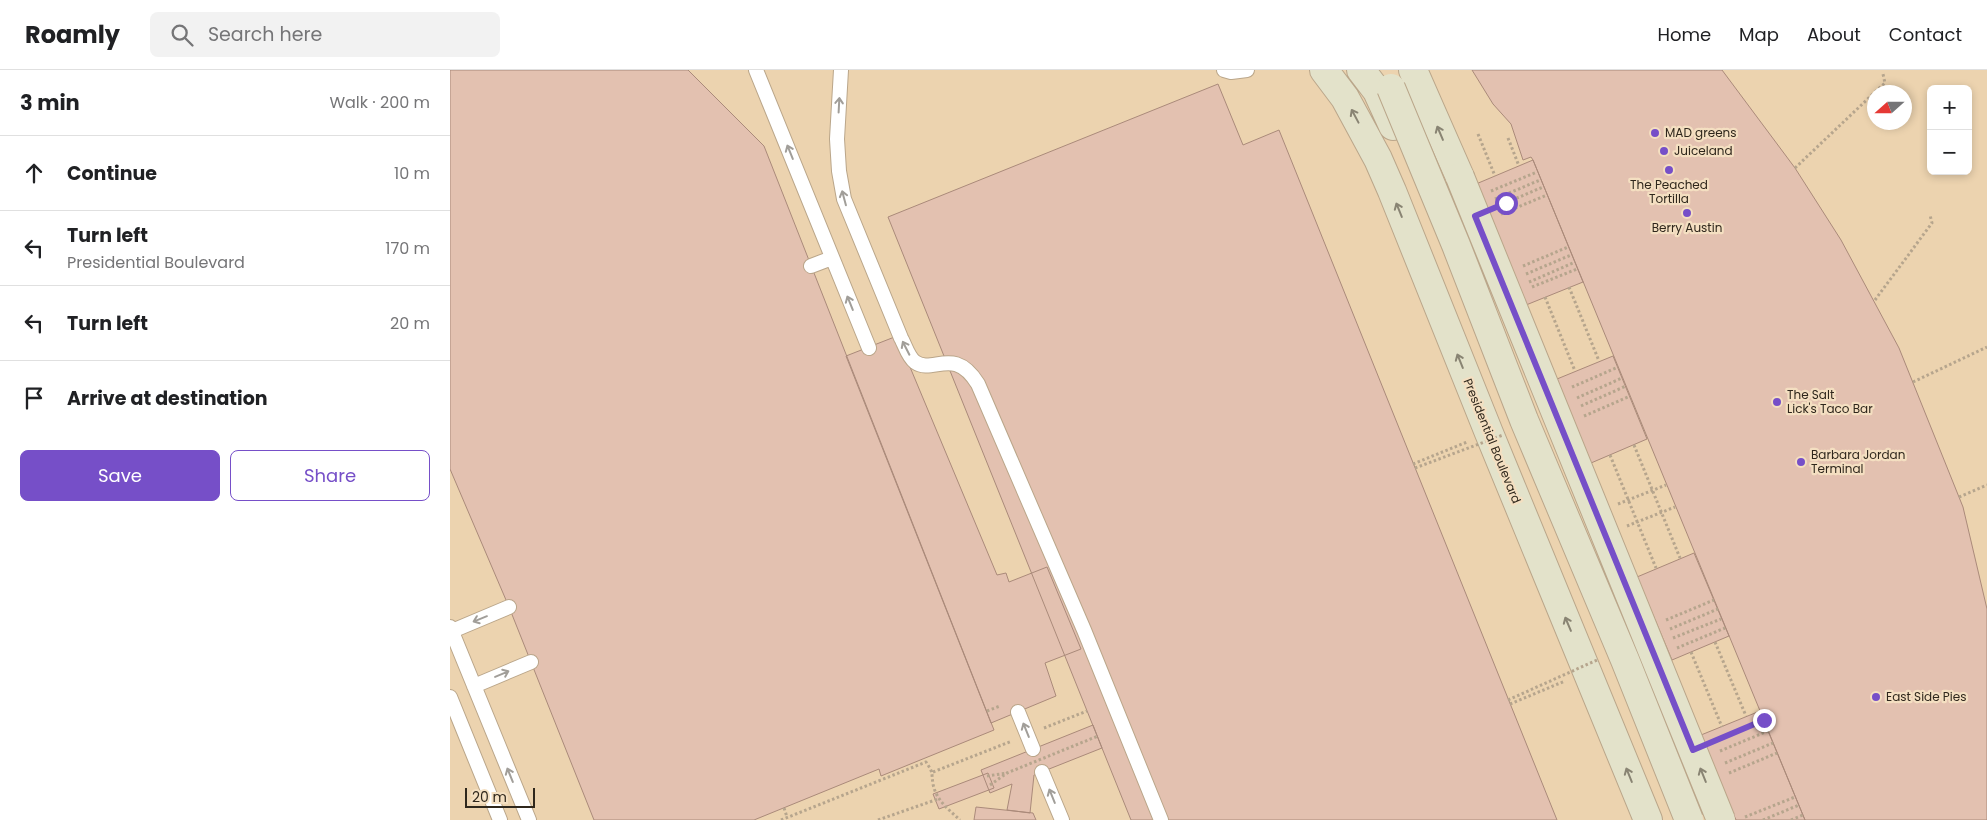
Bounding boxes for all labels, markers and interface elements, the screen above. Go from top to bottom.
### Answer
search box [150,12,500,57]
text: Roamly [25,18,120,51]
icon: search [168,21,196,49]
text: Search here [208,21,322,48]
text: Home [1657,22,1711,47]
text: Map [1739,22,1779,47]
text: About [1807,22,1861,47]
text: Contact [1889,22,1962,47]
north arrow [1867,85,1912,130]
map controls [1927,85,1972,175]
button: + [1927,85,1972,130]
text: 3 min [20,88,80,117]
text: Walk · 200 m [329,91,430,114]
one-way arrow [834,97,843,113]
one-way arrow [1350,109,1360,124]
place label: MAD greens [1665,124,1737,141]
one-way arrow [1435,126,1445,141]
marker: MAD greens [1649,127,1661,139]
button: − [1927,130,1972,175]
place label: Juiceland [1674,142,1733,159]
one-way arrow [784,145,794,160]
marker: Juiceland [1658,145,1670,157]
icon: ahead [20,159,48,187]
text: Continue [67,160,157,187]
text: 10 m [394,162,430,185]
marker: The Peached Tortilla [1663,164,1675,176]
place label: The Peached Tortilla [1630,176,1708,207]
one-way arrow [839,190,848,206]
route start [1495,192,1518,215]
one-way arrow [1394,203,1404,218]
marker: Berry Austin [1681,207,1693,219]
place label: Berry Austin [1652,219,1722,236]
text: Turn left [67,222,148,249]
icon: left [20,234,48,262]
text: 170 m [385,237,430,260]
text: Presidential Boulevard [67,251,245,274]
one-way arrow [845,295,854,310]
icon: left [20,309,48,337]
text: Turn left [67,310,148,337]
text: 20 m [390,312,430,335]
one-way arrow [901,340,911,355]
one-way arrow [1454,354,1464,369]
street label: Presidential Boulevard [1460,376,1525,506]
icon: arrive [20,384,48,412]
text: Arrive at destination [67,385,268,412]
place label: The Salt Lick's Taco Bar [1787,386,1873,417]
marker: The Salt Lick's Taco Bar [1771,396,1783,408]
place label: Barbara Jordan Terminal [1811,446,1905,477]
button: Save [20,450,220,501]
button: Share [230,450,430,501]
marker: Barbara Jordan Terminal [1795,456,1807,468]
one-way arrow [473,615,488,624]
one-way arrow [1563,617,1573,632]
one-way arrow [494,669,509,678]
place label: East Side Pies [1886,688,1966,705]
marker: East Side Pies [1870,691,1882,703]
route end [1753,709,1776,732]
one-way arrow [1020,723,1029,738]
one-way arrow [505,768,515,783]
one-way arrow [1624,768,1634,783]
one-way arrow [1698,768,1707,783]
scale bar [465,785,535,808]
text: 20 m [472,787,507,807]
one-way arrow [1046,789,1056,804]

